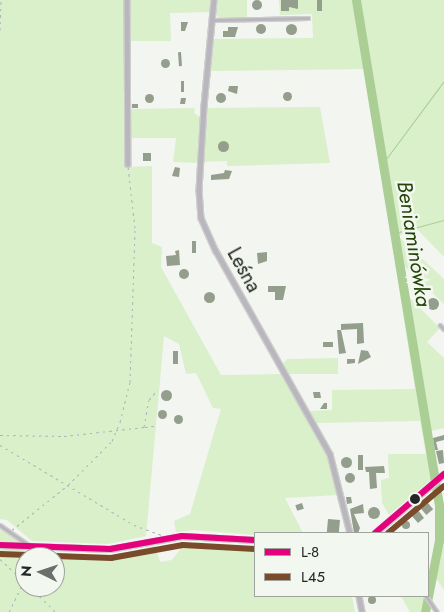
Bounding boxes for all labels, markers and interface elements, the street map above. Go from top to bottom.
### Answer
water label: Beniaminówka [392,180,436,308]
street label: Leśna [222,243,266,297]
unlabelled marker [410,494,420,504]
legend [254,532,429,597]
text: L-8 [301,541,319,563]
north arrow [15,547,65,597]
text: N [16,565,36,577]
text: L45 [301,566,325,588]

